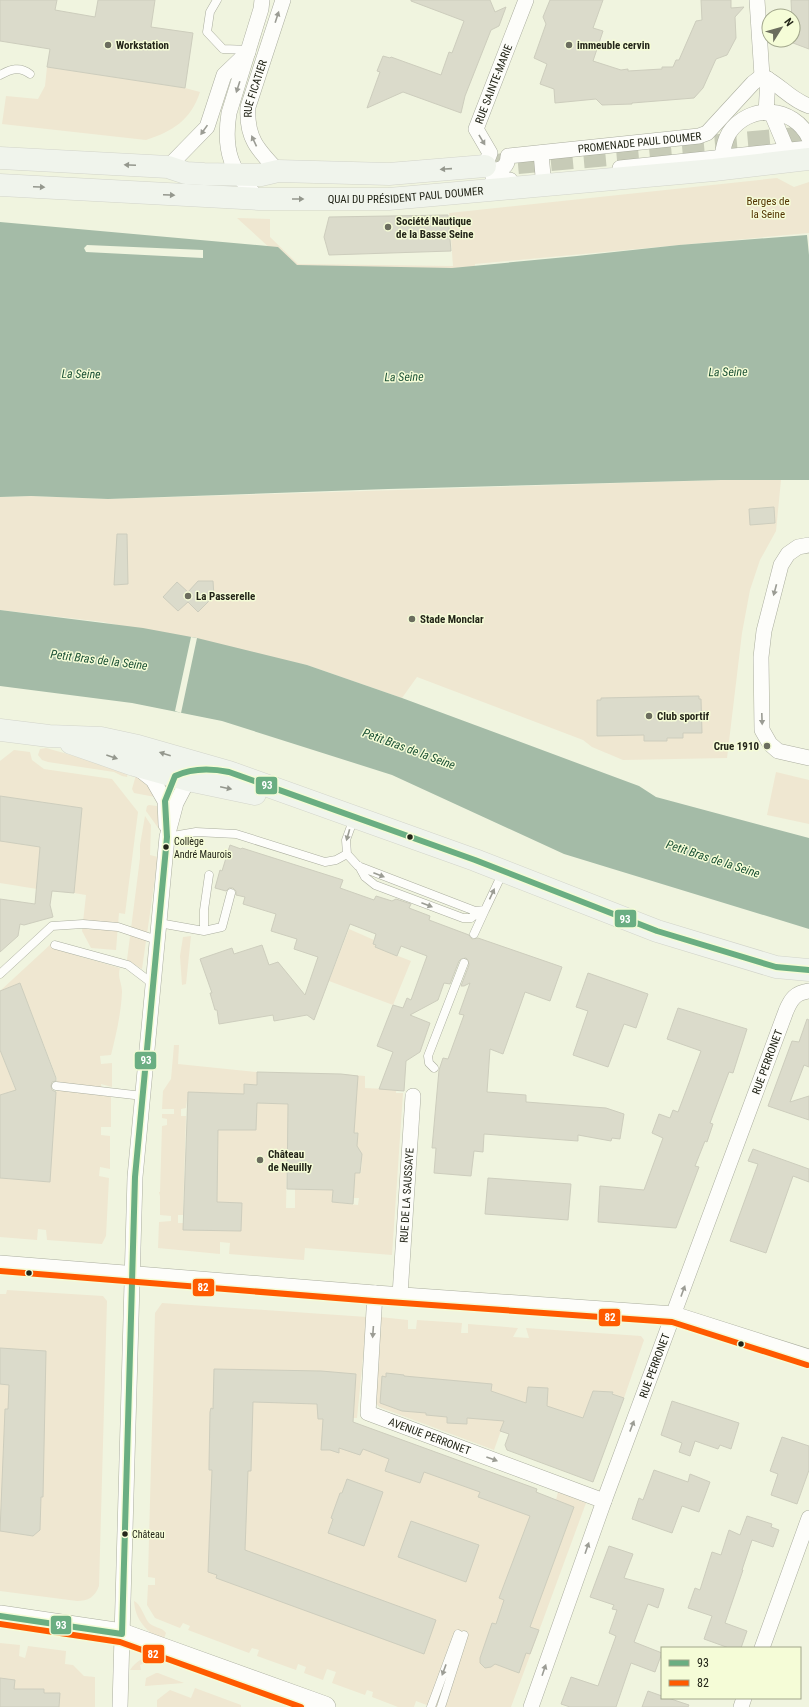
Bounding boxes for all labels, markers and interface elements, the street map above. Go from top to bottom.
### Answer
north arrow [761,8,801,48]
one-way arrow [275,11,281,23]
text: N [781,16,796,29]
place label: Workstation [116,39,169,52]
place label: immeuble cervin [577,39,650,52]
marker: Workstation [103,40,113,50]
marker: immeuble cervin [564,40,574,50]
street label: RUE SAINTE-MARIE [473,42,515,126]
street label: RUE FICATIER [242,58,270,118]
one-way arrow [235,81,241,93]
one-way arrow [200,125,208,136]
street label: PROMENADE PAUL DOUMER [577,130,702,156]
one-way arrow [479,134,486,146]
one-way arrow [251,135,257,147]
one-way arrow [124,161,137,168]
one-way arrow [440,166,452,173]
one-way arrow [33,184,45,191]
street label: QUAI DU PRÉSIDENT PAUL DOUMER [328,185,484,206]
one-way arrow [163,191,175,198]
park label: Berges de la Seine [746,195,790,221]
one-way arrow [292,196,305,202]
place label: Société Nautique de la Basse Seine [396,215,474,241]
marker: Société Nautique de la Basse Seine [383,222,393,232]
water label: La Seine [708,365,748,379]
water label: La Seine [61,367,101,381]
water label: La Seine [384,370,424,384]
one-way arrow [771,584,777,597]
place label: La Passerelle [196,590,255,603]
marker: La Passerelle [183,591,193,601]
place label: Stade Monclar [420,613,484,626]
marker: Stade Monclar [407,614,417,624]
water label: Petit Bras de la Seine [50,647,149,673]
place label: Club sportif [657,710,709,723]
marker: Club sportif [644,711,654,721]
one-way arrow [759,713,765,726]
water label: Petit Bras de la Seine [361,726,458,772]
place label: Crue 1910 [714,740,759,753]
marker: Crue 1910 [762,741,772,751]
one-way arrow [159,751,171,757]
one-way arrow [107,755,119,761]
line badge: 93 [255,776,278,795]
text: 93 [261,779,273,792]
one-way arrow [220,785,233,791]
one-way arrow [345,830,351,842]
unlabelled marker [405,832,415,842]
place label: Collège André Maurois [174,836,232,860]
water label: Petit Bras de la Seine [664,837,762,881]
marker: Collège André Maurois [161,842,171,852]
one-way arrow [373,872,385,878]
one-way arrow [489,888,495,900]
one-way arrow [421,902,433,908]
line badge: 93 [614,909,637,928]
text: 93 [619,913,631,926]
street label: RUE PERRONET [750,1028,786,1096]
line badge: 93 [134,1051,157,1070]
text: 93 [140,1054,152,1067]
street label: RUE DE LA SAUSSAYE [397,1147,417,1243]
place label: Château de Neuilly [268,1148,312,1174]
marker: Château de Neuilly [255,1155,265,1165]
unlabelled marker [24,1268,34,1278]
line badge: 82 [192,1278,215,1297]
text: 82 [197,1281,209,1294]
one-way arrow [680,1284,686,1296]
line badge: 82 [598,1308,621,1327]
text: 82 [604,1311,616,1324]
one-way arrow [369,1326,376,1338]
street label: RUE PERRONET [637,1331,673,1400]
unlabelled marker [736,1339,746,1349]
street label: AVENUE PERRONET [387,1415,473,1458]
one-way arrow [630,1419,636,1431]
one-way arrow [487,1457,499,1463]
marker: Château [120,1529,130,1539]
place label: Château [132,1529,165,1540]
one-way arrow [585,1541,591,1553]
line badge: 93 [50,1615,72,1635]
text: 93 [55,1619,67,1632]
line badge: 82 [142,1644,165,1664]
legend [661,1647,801,1699]
text: 82 [147,1648,159,1661]
text: 93 [697,1656,709,1670]
one-way arrow [541,1664,547,1676]
one-way arrow [441,1665,447,1677]
text: 82 [697,1676,709,1690]

